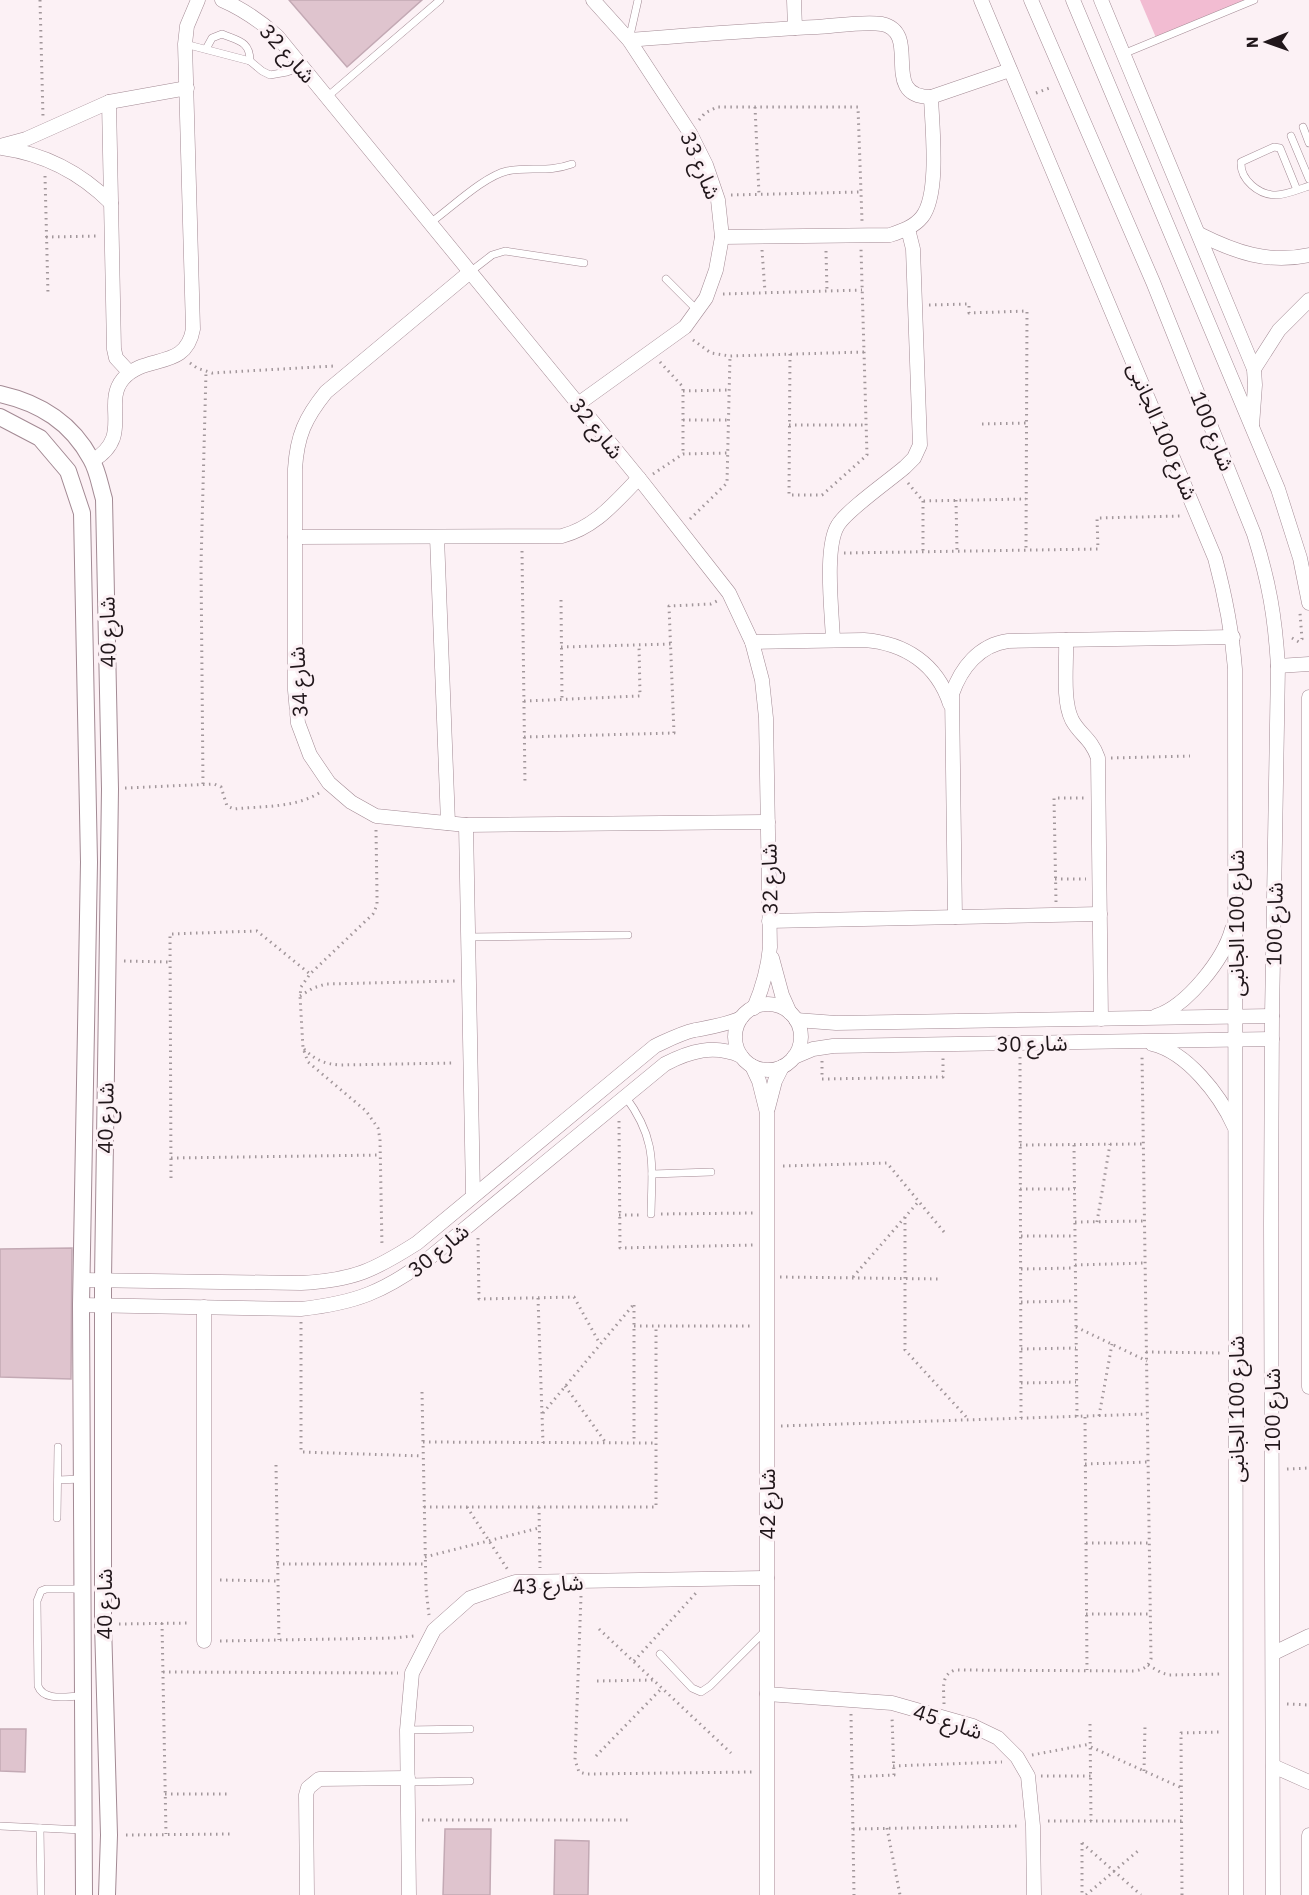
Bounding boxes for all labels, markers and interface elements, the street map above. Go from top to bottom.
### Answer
north arrow [1237,12,1297,72]
street label: شارع 32 [252,17,322,90]
text: N [1242,36,1262,48]
street label: شارع 33 [672,127,728,204]
street label: شارع 100 الجانبى [1120,358,1205,505]
street label: شارع 100 [1182,387,1242,476]
street label: شارع 32 [562,392,630,466]
street label: شارع 40 [92,596,124,668]
street label: شارع 34 [282,646,316,718]
street label: شارع 32 [754,843,786,915]
street label: شارع 100 الجانبى [1222,850,1252,996]
street label: شارع 100 [1259,882,1291,966]
street label: شارع 30 [996,1028,1068,1060]
street label: شارع 40 [90,1082,122,1154]
street label: شارع 30 [402,1217,476,1285]
street label: شارع 100 الجانبى [1222,1336,1252,1482]
street label: شارع 100 [1258,1368,1288,1452]
street label: شارع 42 [753,1468,783,1540]
street label: شارع 40 [90,1568,120,1640]
street label: شارع 43 [512,1568,585,1602]
street label: شارع 45 [909,1697,986,1747]

